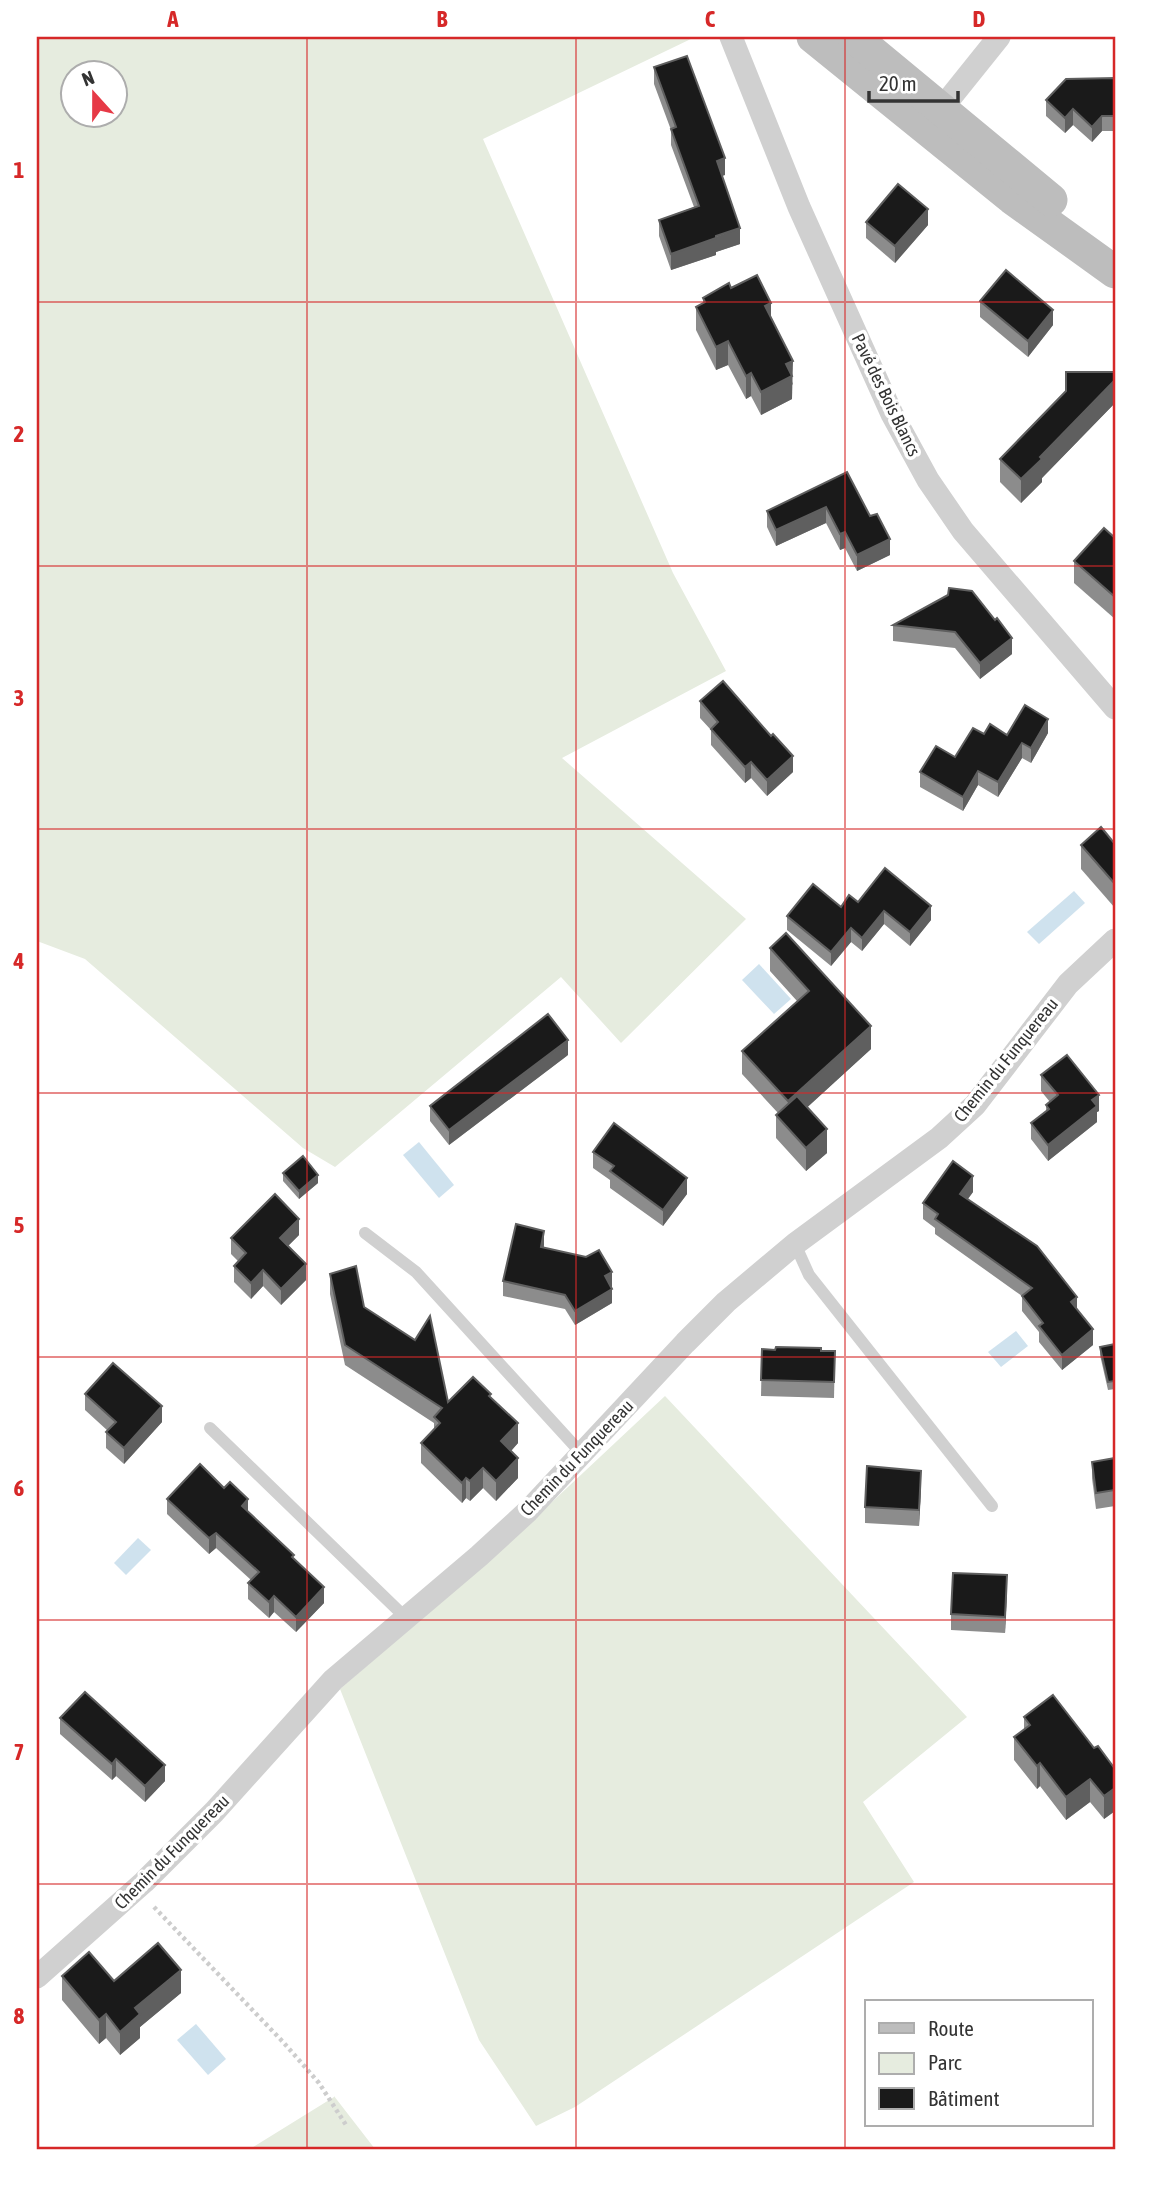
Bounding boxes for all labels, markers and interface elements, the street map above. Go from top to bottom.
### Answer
text: A [166,6,179,32]
text: B [437,6,448,32]
text: C [705,6,716,32]
text: D [973,6,986,32]
north arrow [60,60,130,130]
scale bar [869,60,958,104]
text: N [79,66,97,90]
text: 20 m [879,71,917,95]
text: 1 [14,157,25,183]
street label: Pavé des Bois Blancs [848,330,925,459]
text: 2 [14,421,24,447]
text: 3 [14,685,24,711]
text: 4 [13,948,25,974]
street label: Chemin du Funquereau [949,993,1062,1126]
text: 5 [14,1212,25,1238]
street label: Chemin du Funquereau [516,1395,637,1520]
text: 6 [14,1475,25,1501]
text: 7 [14,1739,24,1765]
street label: Chemin du Funquereau [110,1790,233,1913]
legend [865,2000,1092,2126]
text: 8 [14,2003,25,2029]
text: Route [928,2016,974,2040]
text: Parc [928,2050,962,2074]
text: Bâtiment [928,2086,999,2110]

